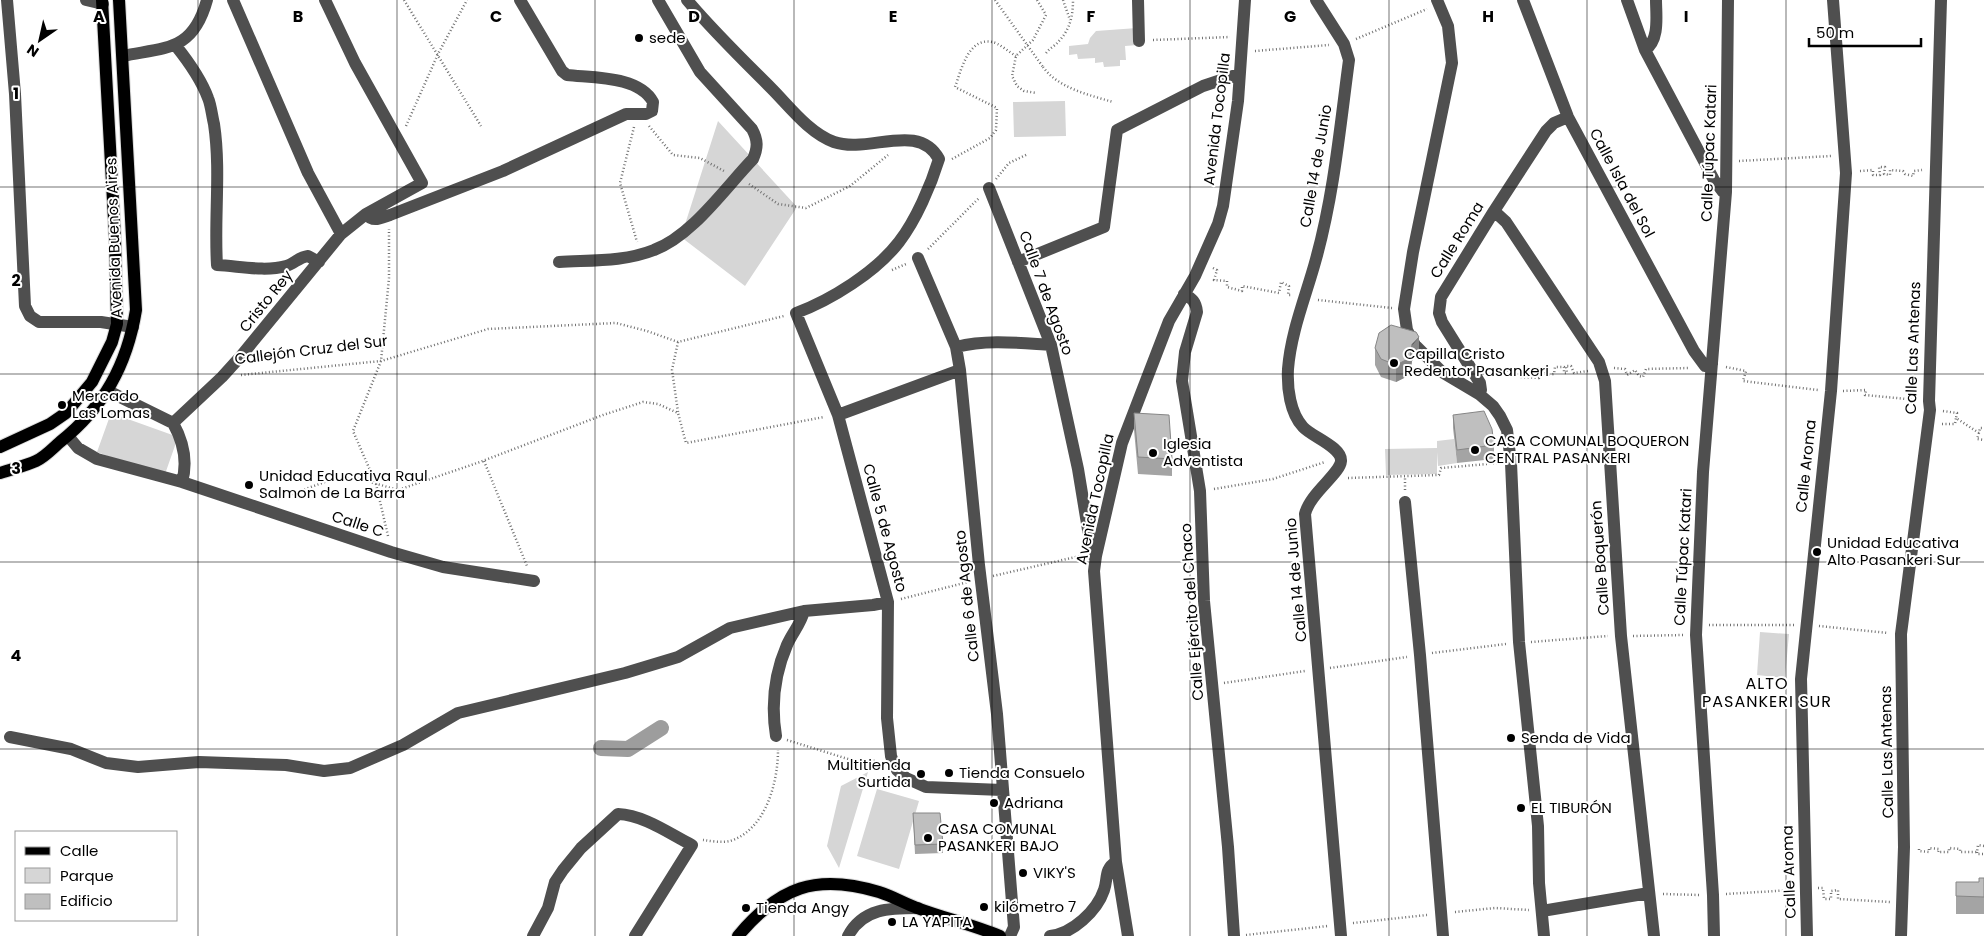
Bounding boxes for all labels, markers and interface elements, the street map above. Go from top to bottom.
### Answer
text: A [93,5,105,28]
text: B [293,5,303,28]
text: C [490,5,502,28]
text: D [688,5,700,28]
text: E [889,5,897,28]
text: F [1087,5,1096,28]
text: G [1284,5,1296,28]
text: H [1482,5,1494,28]
text: I [1684,5,1688,28]
north arrow [15,15,65,65]
scale bar [1809,15,1922,47]
text: 50 m [1816,22,1854,43]
place label: sede [649,27,686,48]
marker: sede [633,32,645,44]
text: N [23,40,43,62]
street label: Avenida Tocopilla [1198,52,1235,186]
text: 1 [13,82,19,105]
street label: Calle Túpac Katari [1696,84,1721,222]
street label: Calle 14 de Junio [1294,103,1337,229]
street label: Calle Isla del Sol [1585,124,1660,241]
street label: Avenida Buenos Aires [100,157,127,319]
street label: Calle Roma [1425,197,1488,282]
street label: Calle 7 de Agosto [1014,228,1079,358]
street label: Cristo Rey [234,265,298,336]
text: 2 [11,269,21,292]
street label: Calle Las Antenas [1900,281,1925,415]
street label: Callejón Cruz del Sur [233,330,389,369]
place label: Capilla Cristo Redentor Pasankeri [1404,343,1549,381]
marker: Capilla Cristo Redentor Pasankeri [1388,357,1400,369]
place label: Mercado Las Lomas [72,385,150,423]
marker: Mercado Las Lomas [56,399,68,411]
street label: Calle Aroma [1790,418,1821,513]
place label: CASA COMUNAL BOQUERON CENTRAL PASANKERI [1485,430,1689,468]
street label: Avenida Tocopilla [1070,432,1119,566]
place label: Iglesia Adventista [1163,433,1243,471]
marker: CASA COMUNAL BOQUERON CENTRAL PASANKERI [1469,444,1481,456]
marker: Iglesia Adventista [1147,447,1159,459]
text: 3 [11,457,21,480]
street label: Calle 5 de Agosto [858,461,913,594]
place label: Unidad Educativa Raul Salmon de La Barra [259,465,428,503]
marker: Unidad Educativa Raul Salmon de La Barra [243,479,255,491]
street label: Calle Túpac Katari [1668,488,1697,626]
street label: Calle Boquerón [1585,500,1614,616]
street label: Calle C [329,505,387,542]
street label: Calle 14 de Junio [1280,517,1311,643]
street label: Calle Ejército del Chaco [1175,523,1208,701]
street label: Calle 6 de Agosto [949,529,984,663]
place label: Unidad Educativa Alto Pasankeri Sur [1827,532,1961,570]
marker: Unidad Educativa Alto Pasankeri Sur [1811,546,1823,558]
text: 4 [11,644,22,667]
district label: ALTO PASANKERI SUR [1702,672,1832,713]
street label: Calle Las Antenas [1875,685,1898,819]
place label: Senda de Vida [1521,727,1631,748]
marker: Senda de Vida [1505,732,1517,744]
place label: Multitienda Surtida [827,754,911,792]
place label: Tienda Consuelo [959,762,1085,783]
marker: Tienda Consuelo [943,767,955,779]
marker: Multitienda Surtida [915,768,927,780]
place label: Adriana [1004,792,1063,813]
marker: Adriana [988,797,1000,809]
place label: EL TIBURÓN [1531,797,1612,818]
marker: EL TIBURÓN [1515,802,1527,814]
place label: CASA COMUNAL PASANKERI BAJO [938,818,1059,856]
street label: Calle Aroma [1776,825,1801,919]
legend [15,831,178,921]
marker: CASA COMUNAL PASANKERI BAJO [922,832,934,844]
text: Calle [60,840,98,861]
place label: VIKY'S [1033,862,1076,883]
text: Parque [60,865,113,886]
marker: VIKY'S [1017,867,1029,879]
text: Edificio [60,890,113,911]
place label: kilómetro 7 [994,896,1076,917]
place label: Tienda Angy [756,897,850,918]
marker: kilómetro 7 [978,901,990,913]
marker: Tienda Angy [740,902,752,914]
place label: LA YAPITA [902,911,972,932]
marker: LA YAPITA [886,916,898,928]

